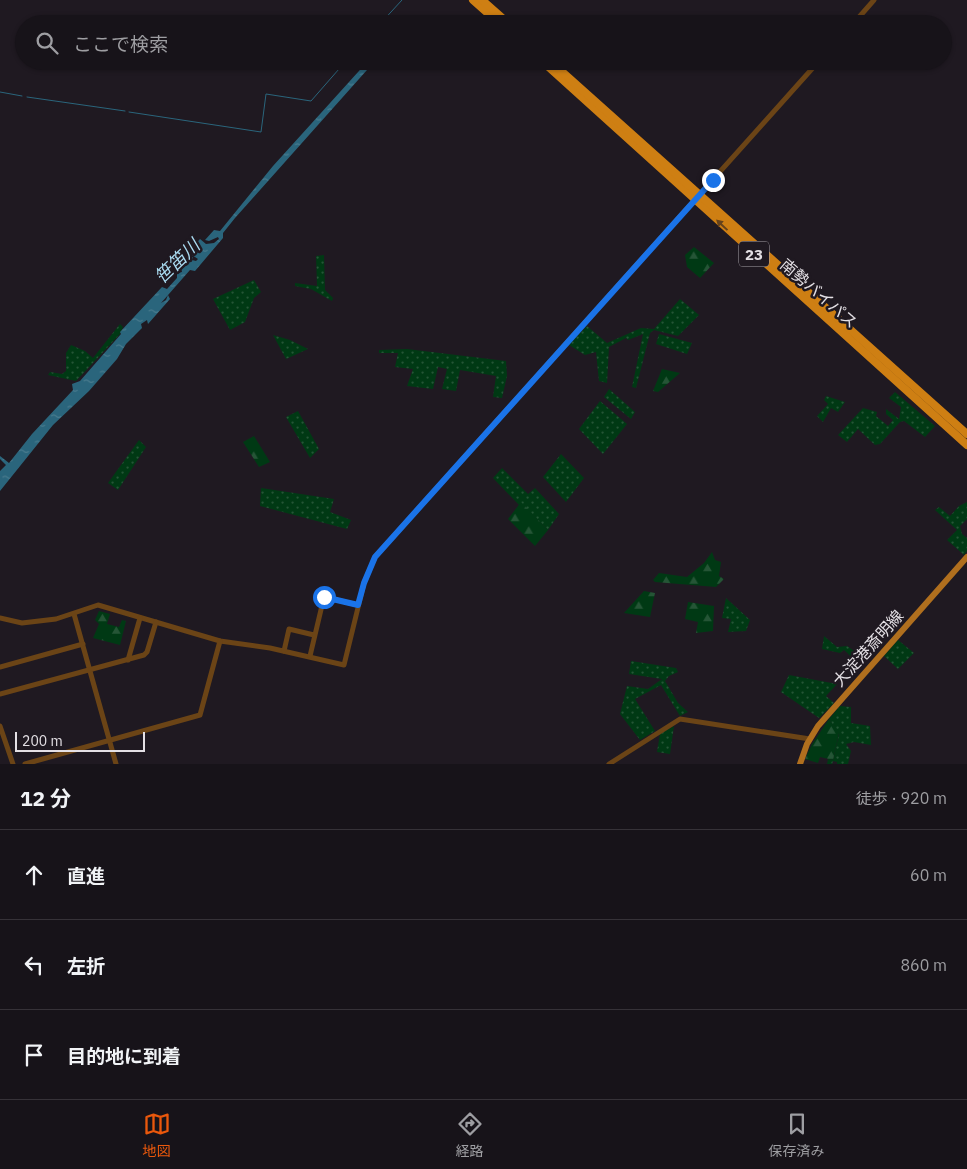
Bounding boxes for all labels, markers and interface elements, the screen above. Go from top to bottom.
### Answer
search box [15,15,952,70]
icon: search [33,29,61,57]
text: ここで検索 [73,32,168,56]
route end [702,169,725,192]
one-way arrow [716,219,728,231]
water label: 笹笛川 [150,233,206,288]
road number: 23 [739,242,769,266]
street label: 南勢バイパス [776,254,862,332]
route start [313,586,336,609]
street label: 大淀港斎明線 [828,606,908,690]
scale bar [15,729,145,752]
text: 200 m [22,732,63,750]
text: 12 分 [20,784,71,812]
text: 徒歩 · 920 m [856,788,947,808]
icon: ahead [20,861,48,889]
text: 直進 [67,864,105,888]
text: 60 m [910,865,947,885]
icon: left [20,951,48,979]
text: 左折 [67,954,105,978]
text: 860 m [900,955,947,975]
icon: arrive [20,1041,48,1069]
text: 目的地に到着 [67,1044,181,1068]
tab: 地図 [143,1110,171,1160]
tab: 経路 [456,1110,484,1160]
tab: 保存済み [769,1110,825,1160]

